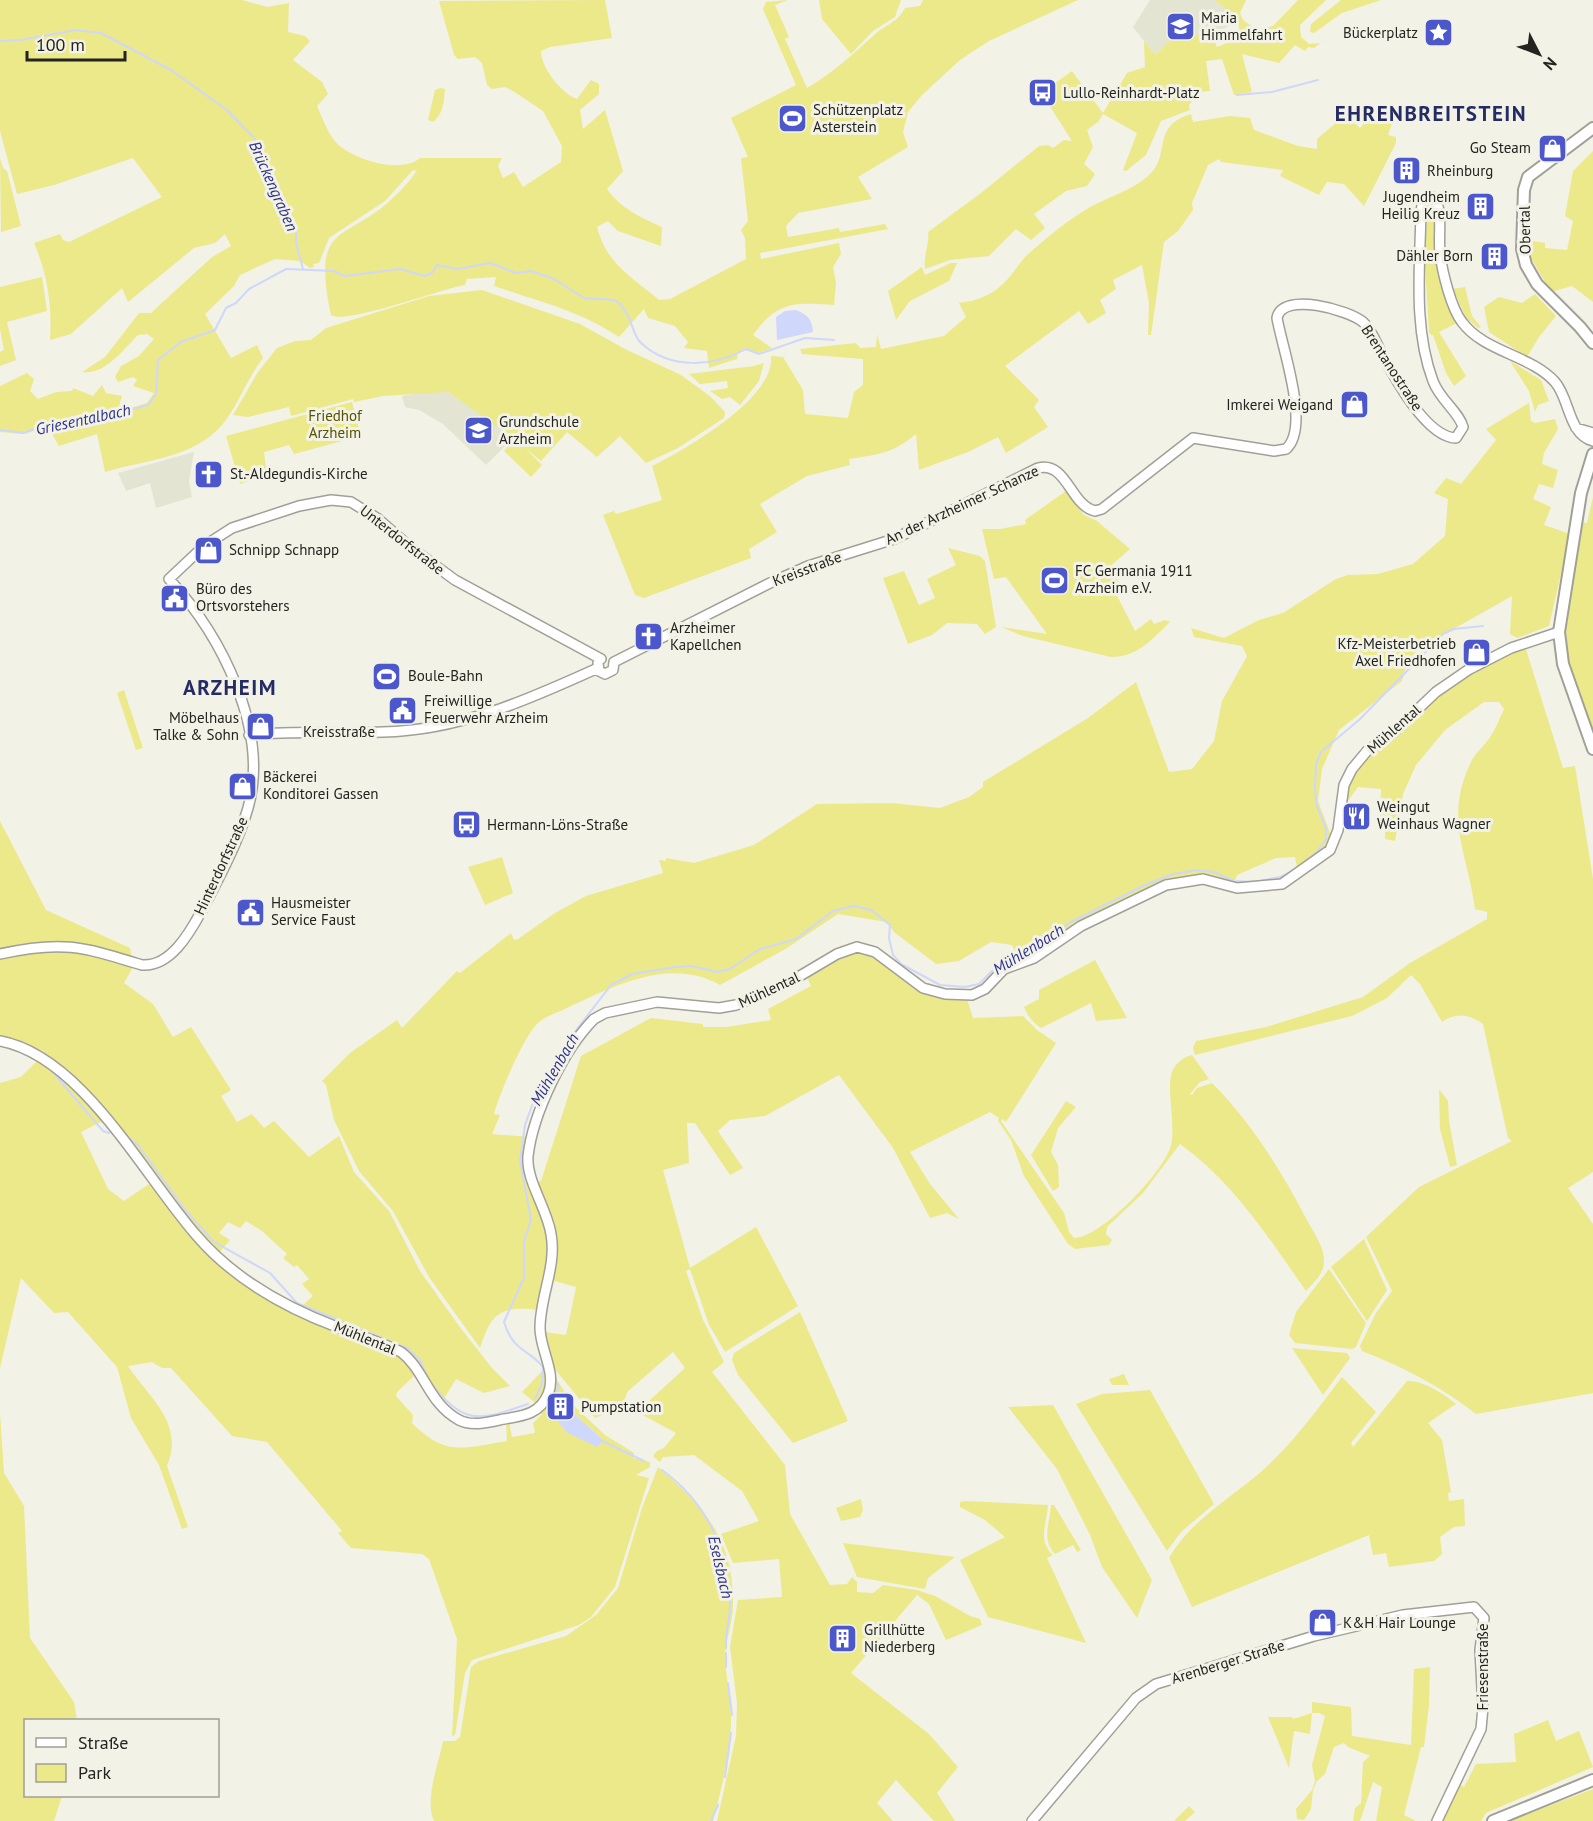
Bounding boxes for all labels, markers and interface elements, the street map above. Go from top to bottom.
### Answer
place label: Maria Himmelfahrt [1201,8,1283,44]
school or university icon: Maria Himmelfahrt [1164,11,1196,43]
place icon: Bückerplatz [1423,17,1455,49]
place label: Bückerplatz [1343,23,1418,42]
scale bar [27,24,124,62]
north arrow [1509,24,1569,84]
text: 100 m [36,33,85,56]
text: N [1539,53,1561,75]
bus stop icon: Lullo-Reinhardt-Platz [1026,77,1058,109]
place label: Lullo-Reinhardt-Platz [1063,83,1200,102]
place label: Schützenplatz Asterstein [813,100,903,136]
district label: EHRENBREITSTEIN [1335,100,1527,127]
sports icon: Schützenplatz Asterstein [776,103,808,135]
shop icon: Go Steam [1536,132,1568,164]
water label: Brückengraben [245,138,303,234]
place label: Go Steam [1470,138,1531,157]
building icon: Rheinburg [1390,155,1422,187]
place label: Rheinburg [1427,161,1493,180]
place label: Jugendheim Heilig Kreuz [1382,187,1460,223]
building icon: Jugendheim Heilig Kreuz [1465,190,1497,222]
street label: Obertal [1515,205,1534,254]
building icon: Dähler Born [1478,240,1510,272]
place label: Dähler Born [1396,246,1473,265]
street label: Brentanostraße [1358,321,1427,414]
shop icon: Imkerei Weigand [1338,389,1370,421]
place label: Imkerei Weigand [1226,395,1333,414]
water label: Griesentalbach [34,399,132,439]
park label: Friedhof Arzheim [308,406,363,442]
place label: Grundschule Arzheim [499,412,579,448]
school or university icon: Grundschule Arzheim [462,415,494,447]
church icon: St.-Aldegundis-Kirche [193,458,225,490]
street label: An der Arzheimer Schanze [882,461,1042,549]
place label: St.-Aldegundis-Kirche [230,464,368,483]
street label: Unterdorfstraße [356,501,448,579]
shop icon: Schnipp Schnapp [192,534,224,566]
place label: Schnipp Schnapp [229,540,339,559]
street label: Kreisstraße [770,547,844,590]
place label: FC Germania 1911 Arzheim e.V. [1075,561,1193,597]
sports icon: FC Germania 1911 Arzheim e.V. [1038,564,1070,596]
place label: Büro des Ortsvorstehers [196,579,290,615]
public building icon: Büro des Ortsvorstehers [159,582,191,614]
place label: Arzheimer Kapellchen [670,618,741,654]
church icon: Arzheimer Kapellchen [633,621,665,653]
place label: Kfz-Meisterbetrieb Axel Friedhofen [1337,634,1456,670]
shop icon: Kfz-Meisterbetrieb Axel Friedhofen [1461,637,1493,669]
sports icon: Boule-Bahn [371,660,403,692]
place label: Boule-Bahn [408,666,483,685]
district label: ARZHEIM [183,674,277,701]
place label: Freiwillige Feuerwehr Arzheim [424,691,548,727]
public building icon: Freiwillige Feuerwehr Arzheim [387,694,419,726]
street label: Mühlental [1363,700,1425,757]
place label: Möbelhaus Talke & Sohn [153,708,239,744]
shop icon: Möbelhaus Talke & Sohn [244,711,276,743]
street label: Kreisstraße [303,722,375,741]
place label: Bäckerei Konditorei Gassen [263,767,379,803]
shop icon: Bäckerei Konditorei Gassen [226,770,258,802]
place label: Weingut Weinhaus Wagner [1377,797,1491,833]
restaurant icon: Weingut Weinhaus Wagner [1340,800,1372,832]
bus stop icon: Hermann-Löns-Straße [450,809,482,841]
street label: Hinterdorfstraße [189,814,252,918]
place label: Hermann-Löns-Straße [487,815,628,834]
place label: Hausmeister Service Faust [271,893,356,929]
public building icon: Hausmeister Service Faust [234,896,266,928]
water label: Mühlenbach [989,919,1067,979]
street label: Mühlental [735,967,803,1012]
water label: Mühlenbach [525,1029,583,1109]
street label: Mühlental [331,1317,400,1359]
building icon: Pumpstation [544,1391,576,1423]
place label: Pumpstation [581,1397,661,1416]
water label: Eselsbach [704,1534,738,1600]
shop icon: K&H Hair Lounge [1306,1607,1338,1639]
place label: K&H Hair Lounge [1343,1613,1456,1632]
place label: Grillhütte Niederberg [864,1620,935,1656]
building icon: Grillhütte Niederberg [827,1623,859,1655]
street label: Friesenstraße [1473,1623,1492,1711]
street label: Arenberger Straße [1169,1635,1287,1688]
legend [24,1719,219,1797]
text: Straße [78,1731,129,1754]
text: Park [78,1761,111,1784]

